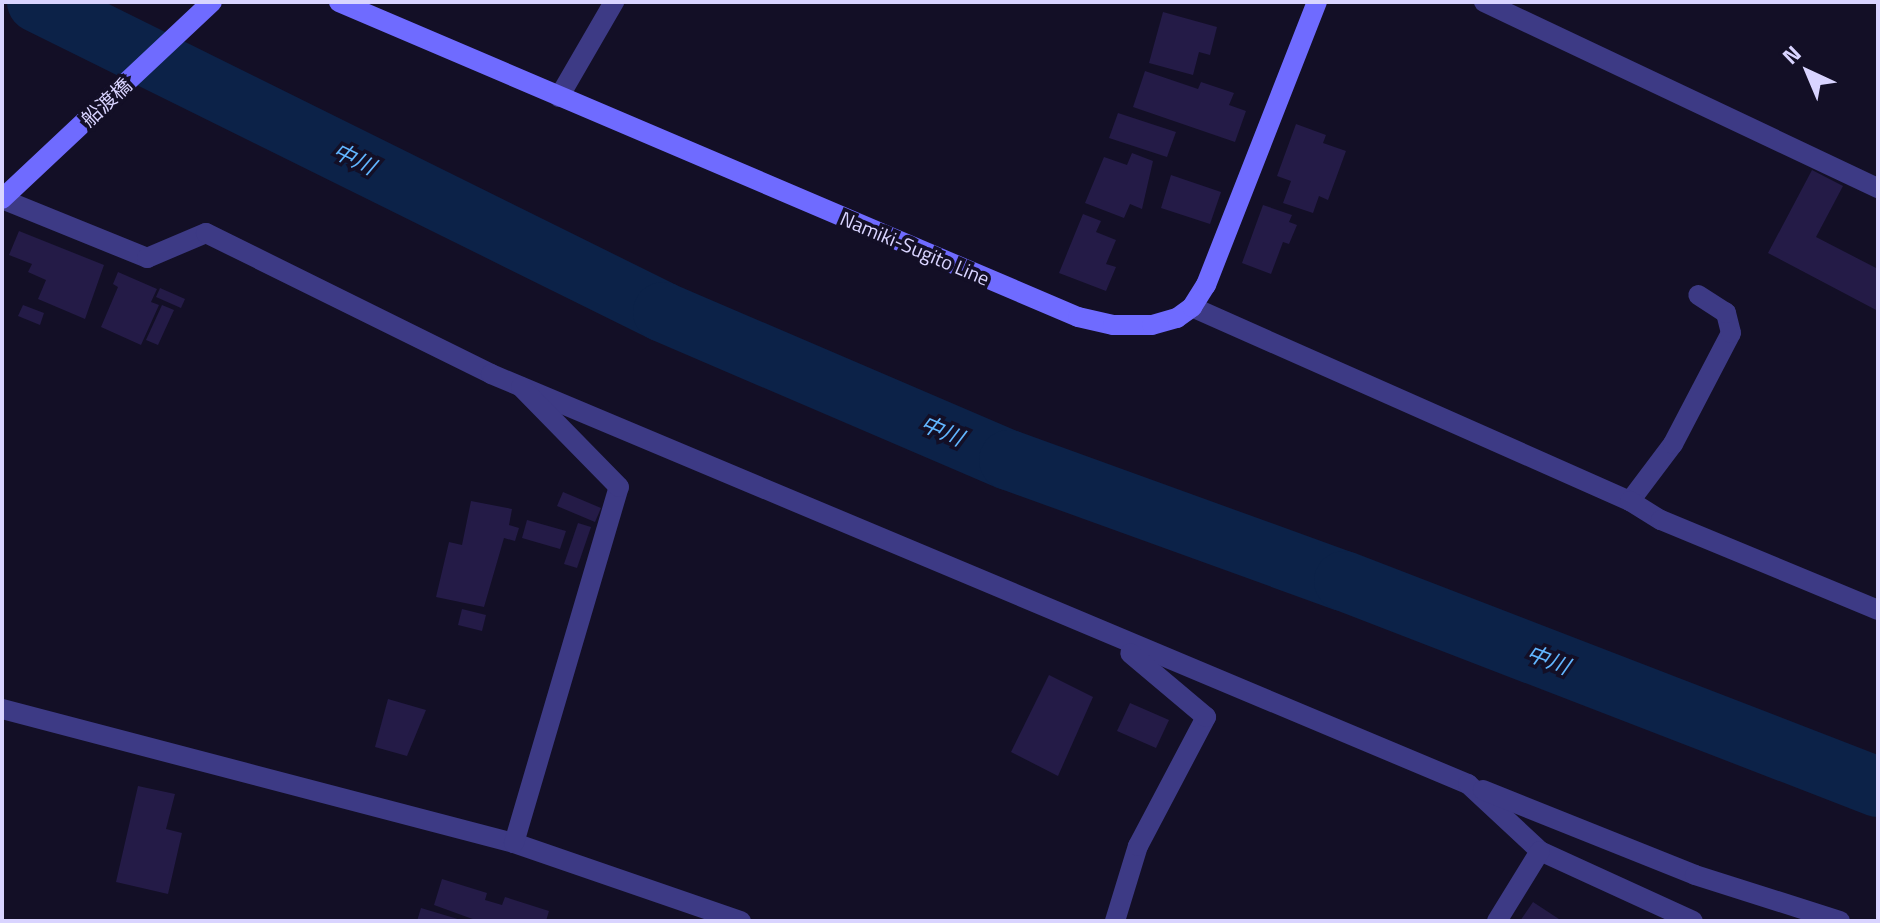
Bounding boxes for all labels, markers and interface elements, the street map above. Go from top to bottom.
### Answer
north arrow [1768,32,1848,112]
text: N [1774,37,1809,72]
street label: 船渡橋 [76,73,136,131]
water label: 中川 [328,137,380,181]
street label: Namiki-Sugito Line [837,206,993,290]
water label: 中川 [917,410,967,452]
water label: 中川 [1523,640,1573,680]

